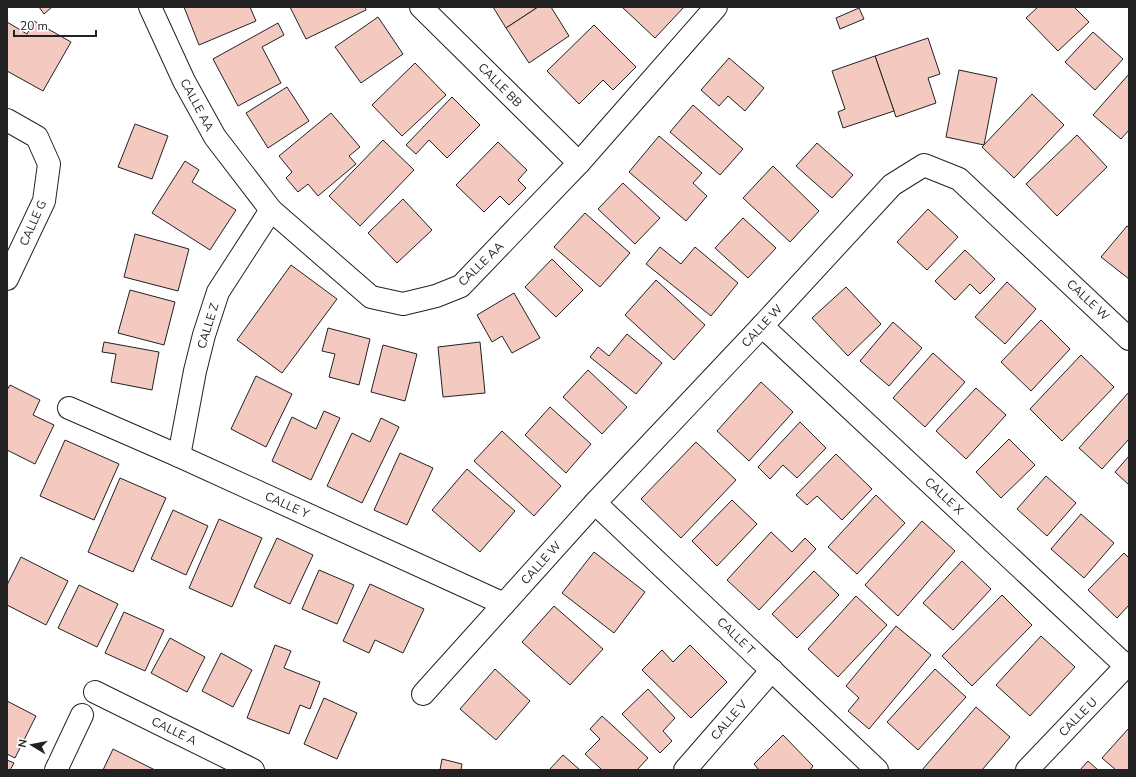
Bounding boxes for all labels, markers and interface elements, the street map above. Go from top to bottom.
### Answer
scale bar [14,12,96,38]
text: 20 m [20,18,48,34]
street label: CALLE BB [475,60,525,110]
street label: CALLE AA [177,76,218,134]
street label: CALLE G [16,198,50,248]
street label: CALLE AA [455,238,507,290]
street label: CALLE W [1063,276,1113,324]
street label: CALLE Z [194,301,222,351]
street label: CALLE W [738,301,786,351]
street label: CALLE X [921,474,967,518]
street label: CALLE Y [262,488,312,522]
street label: CALLE W [517,538,565,588]
street label: CALLE T [714,614,759,659]
street label: CALLE U [1055,694,1101,740]
street label: CALLE V [707,696,751,743]
street label: CALLE A [149,713,200,749]
north arrow [12,725,52,765]
text: N [15,738,31,749]

